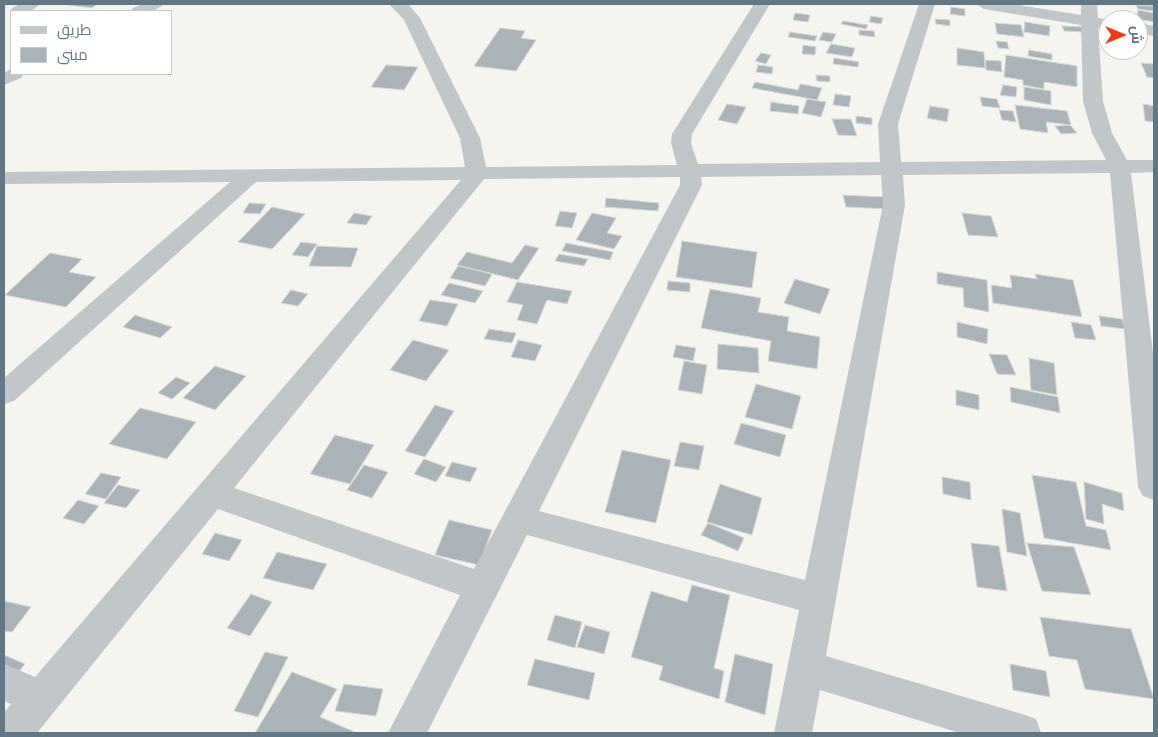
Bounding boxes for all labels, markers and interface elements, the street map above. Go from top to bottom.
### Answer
legend [10,10,172,75]
north arrow [1098,10,1148,60]
text: طريق [57,20,91,38]
text: ش [1129,26,1146,44]
text: مبنى [57,45,88,63]

